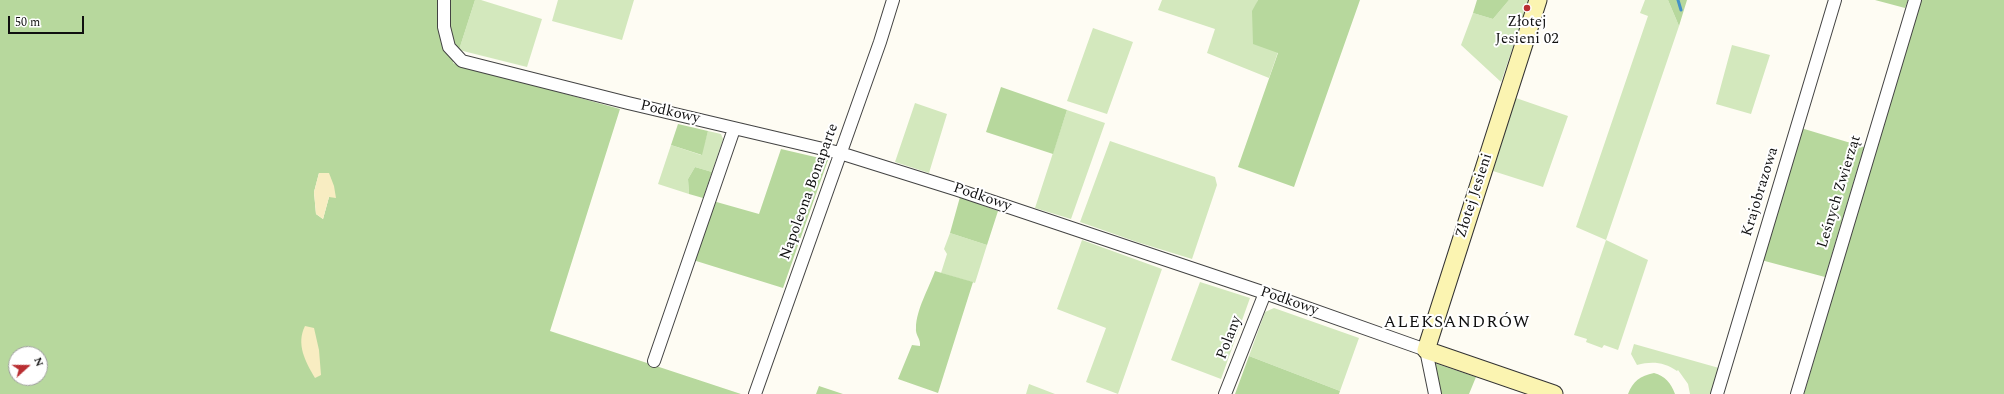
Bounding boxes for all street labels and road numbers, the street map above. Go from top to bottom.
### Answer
street label: Podkowy [639,97,701,129]
street label: Napoleona Bonaparte [777,121,843,263]
street label: Leśnych Zwierząt [1814,133,1866,251]
street label: Krajobrazowa [1739,145,1783,239]
street label: Złotej Jesieni [1453,151,1497,241]
street label: Podkowy [950,180,1014,216]
street label: Podkowy [1257,284,1321,320]
street label: Polany [1214,314,1246,362]

